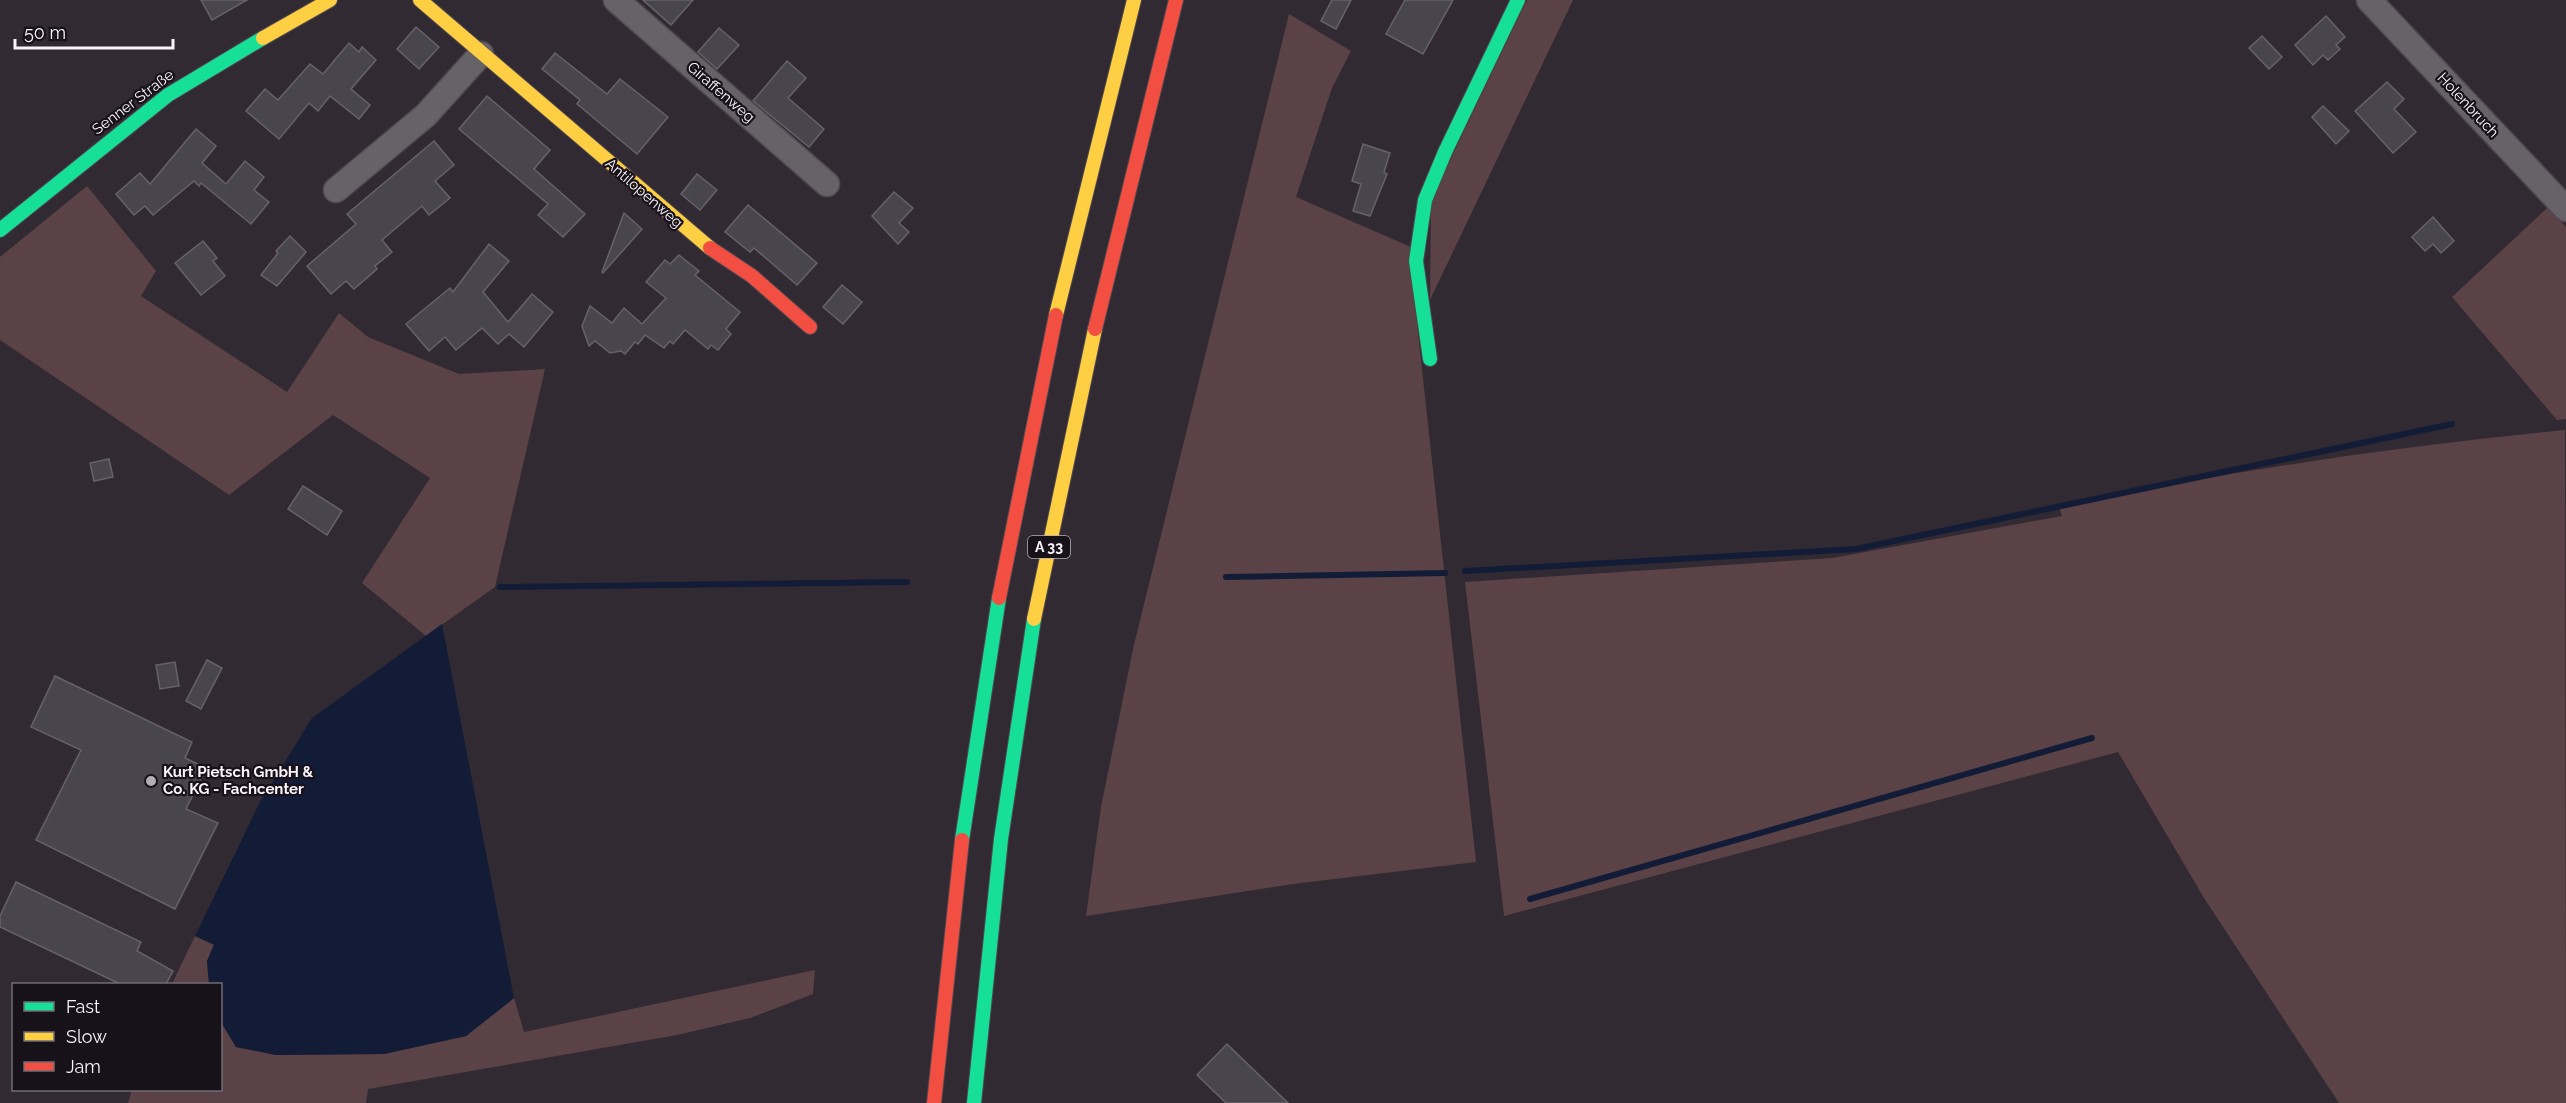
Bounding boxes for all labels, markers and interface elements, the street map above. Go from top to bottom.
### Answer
scale bar [15,12,172,50]
text: 50 m [24,22,66,43]
street label: Giraffenweg [684,58,758,126]
street label: Senner Straße [89,65,177,139]
street label: Holenbruch [2433,69,2503,141]
street label: Antilopenweg [602,154,686,232]
road number: A 33 [1028,536,1070,558]
place label: Kurt Pietsch GmbH & Co. KG - Fachcenter [163,763,314,798]
marker: Kurt Pietsch GmbH & Co. KG - Fachcenter [144,774,158,788]
legend [12,983,222,1091]
text: Fast [66,996,100,1017]
text: Slow [66,1026,107,1047]
text: Jam [66,1056,101,1077]

